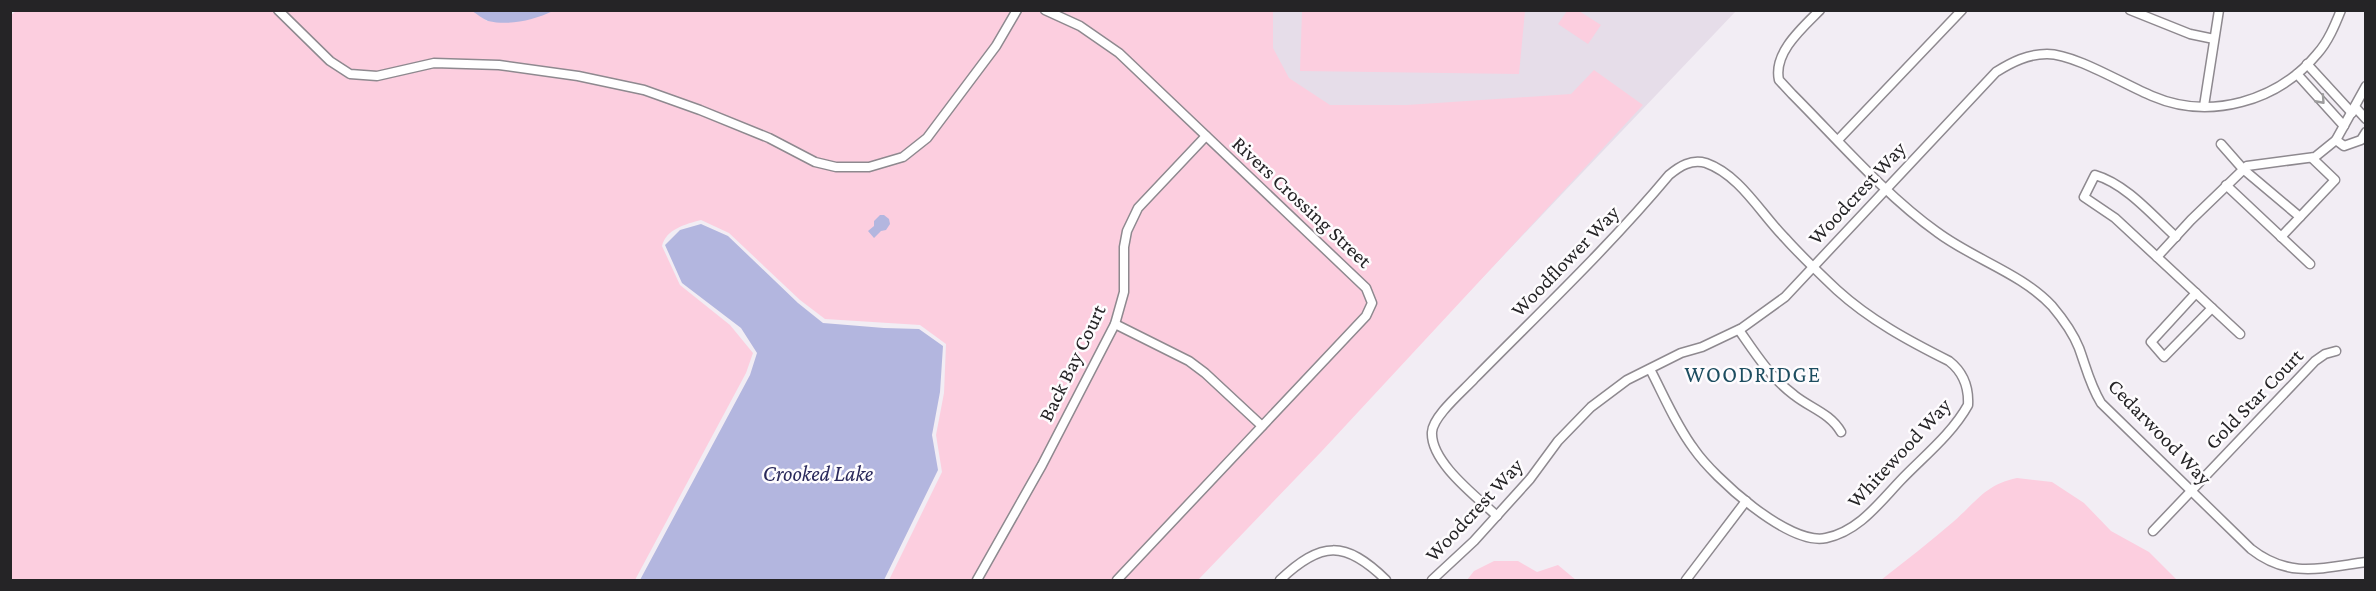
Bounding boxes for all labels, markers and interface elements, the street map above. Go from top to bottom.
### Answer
one-way arrow [2314,93,2325,103]
street label: Rivers Crossing Street [1227,131,1377,273]
street label: Woodcrest Way [1803,136,1911,249]
street label: Woodflower Way [1506,200,1624,322]
street label: Back Bay Court [1033,300,1111,425]
street label: Gold Star Court [2200,343,2309,454]
district label: WOODRIDGE [1685,362,1821,387]
street label: Cedarwood Way [2103,374,2217,490]
street label: Whitewood Way [1842,393,1956,513]
street label: Woodcrest Way [1420,453,1528,566]
water label: Crooked Lake [763,461,874,486]

